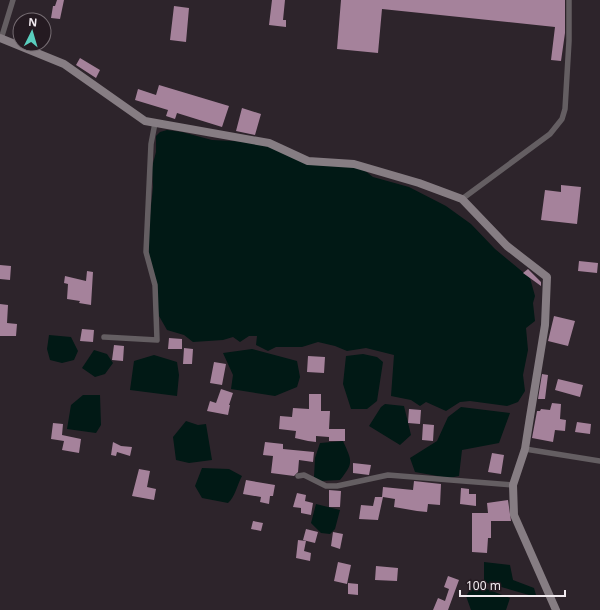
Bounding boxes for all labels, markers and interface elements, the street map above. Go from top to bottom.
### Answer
north arrow [12,12,52,52]
text: N [28,14,38,29]
scale bar [460,572,565,598]
text: 100 m [466,577,501,594]

